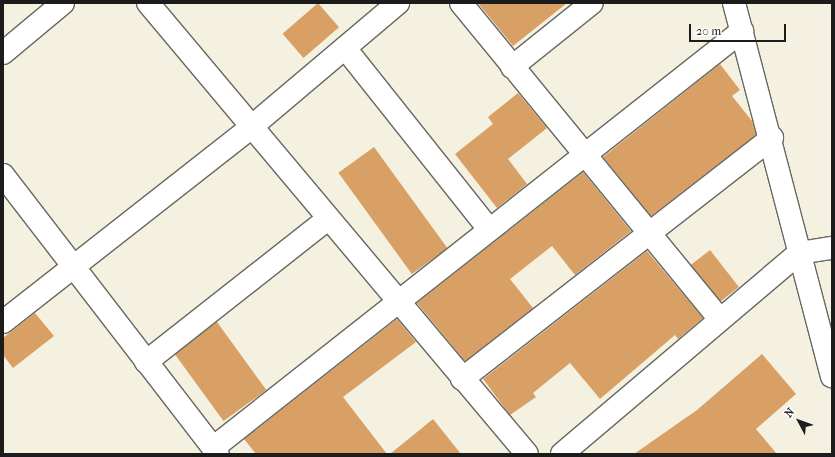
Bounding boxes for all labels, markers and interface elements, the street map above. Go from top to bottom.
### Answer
scale bar [691,16,788,42]
text: 20 m [696,24,721,38]
north arrow [779,401,819,441]
text: N [782,405,797,420]

